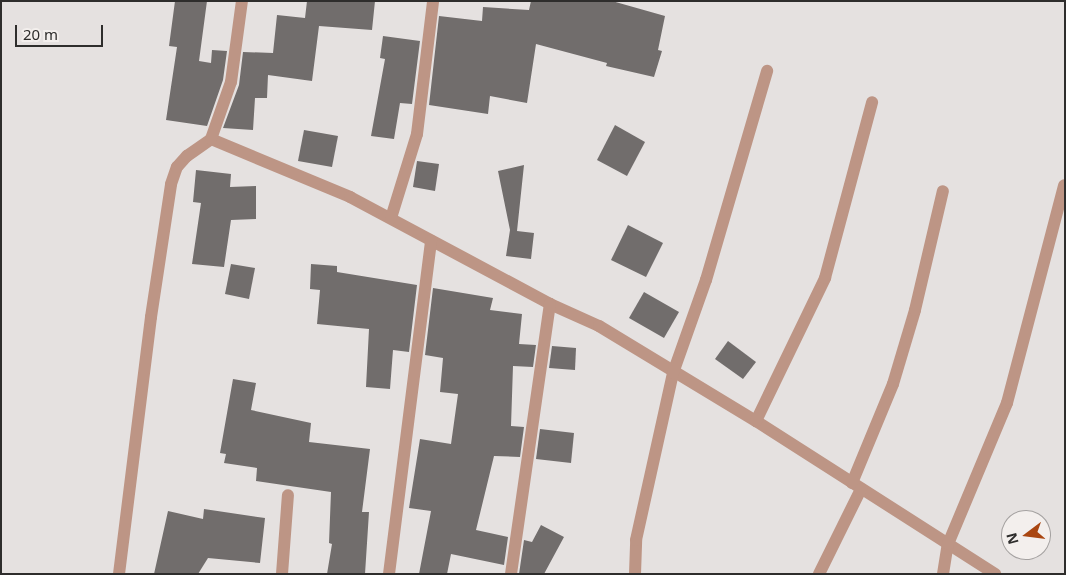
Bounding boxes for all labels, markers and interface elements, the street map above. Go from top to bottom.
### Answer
scale bar [18,15,105,47]
text: 20 m [23,24,58,44]
north arrow [1001,510,1051,560]
text: N [1001,531,1023,547]

